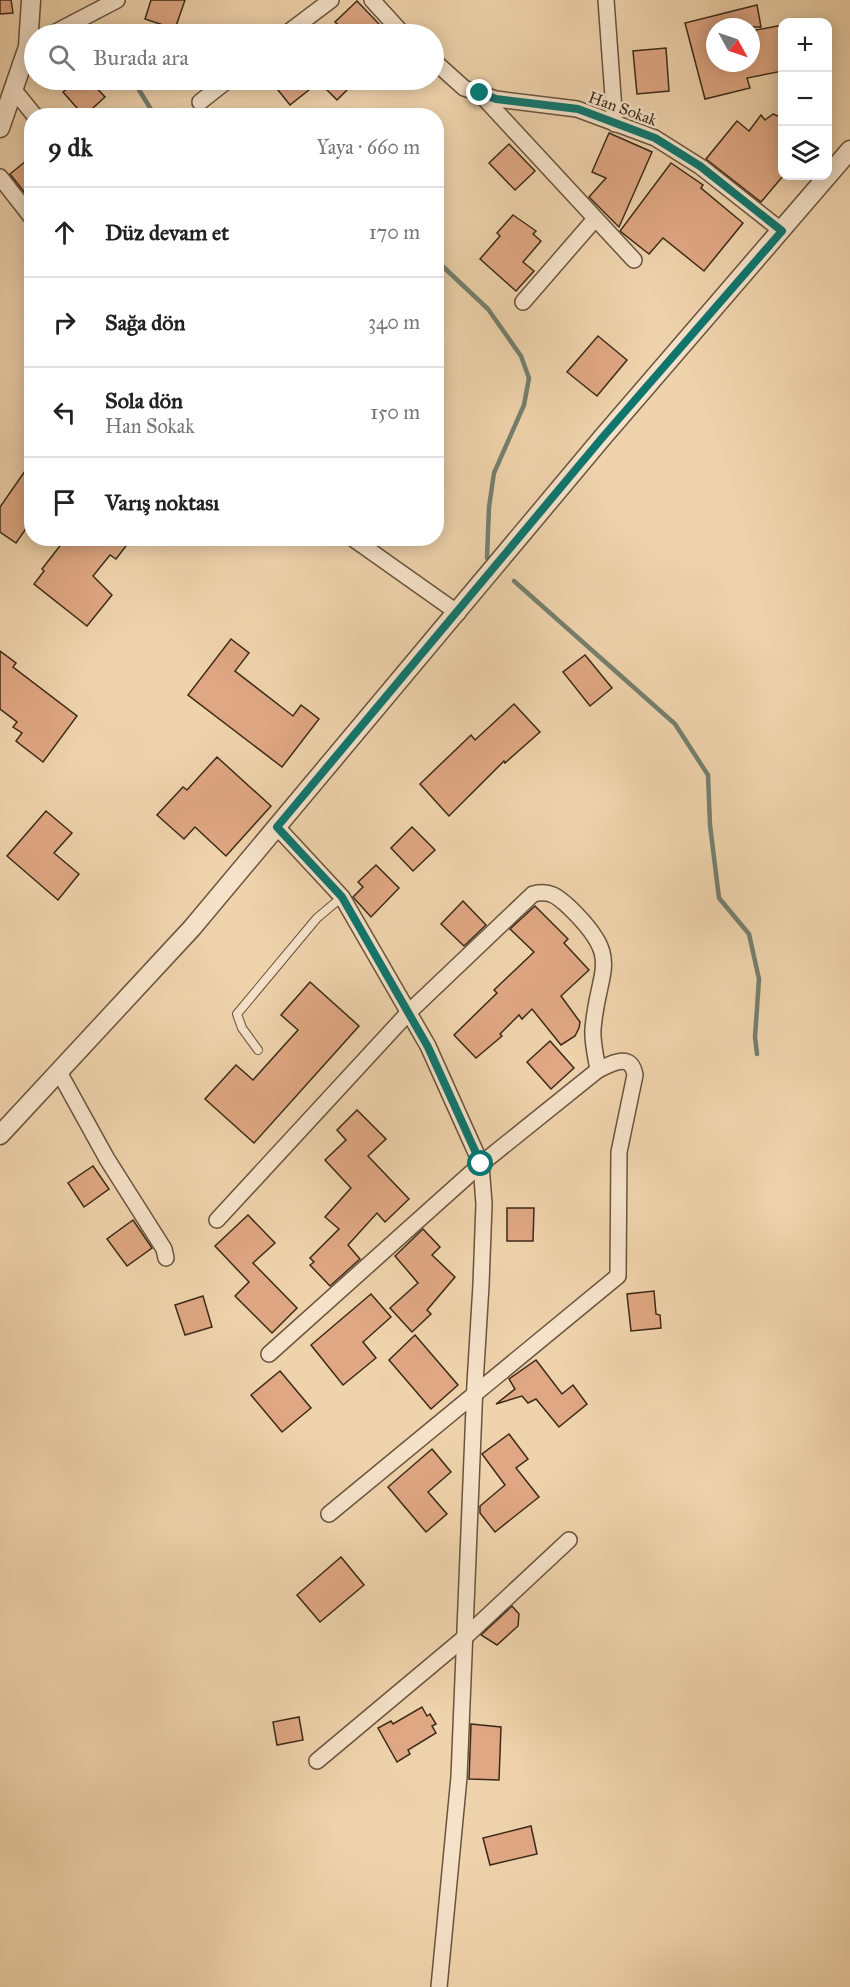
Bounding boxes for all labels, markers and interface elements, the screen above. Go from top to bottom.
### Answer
north arrow [706,18,760,72]
map controls [778,18,832,180]
button: + [778,18,832,72]
search box [24,24,444,90]
icon: search [45,41,78,74]
text: Burada ara [93,44,189,71]
button: − [778,72,832,126]
route end [466,79,492,105]
street label: Han Sokak [586,87,660,130]
button: layers [778,126,832,180]
text: 9 dk [48,131,93,163]
text: Yaya · 660 m [316,135,420,159]
icon: ahead [48,216,81,249]
text: Düz devam et [105,219,229,246]
text: 170 m [369,220,420,244]
icon: right [48,306,81,339]
text: Sağa dön [105,309,185,336]
text: 340 m [368,310,420,334]
text: Sola dön [105,387,183,414]
icon: left [48,396,81,429]
text: 150 m [370,400,420,424]
text: Han Sokak [105,414,195,438]
icon: arrive [48,486,81,519]
text: Varış noktası [105,489,219,516]
route start [467,1150,493,1176]

